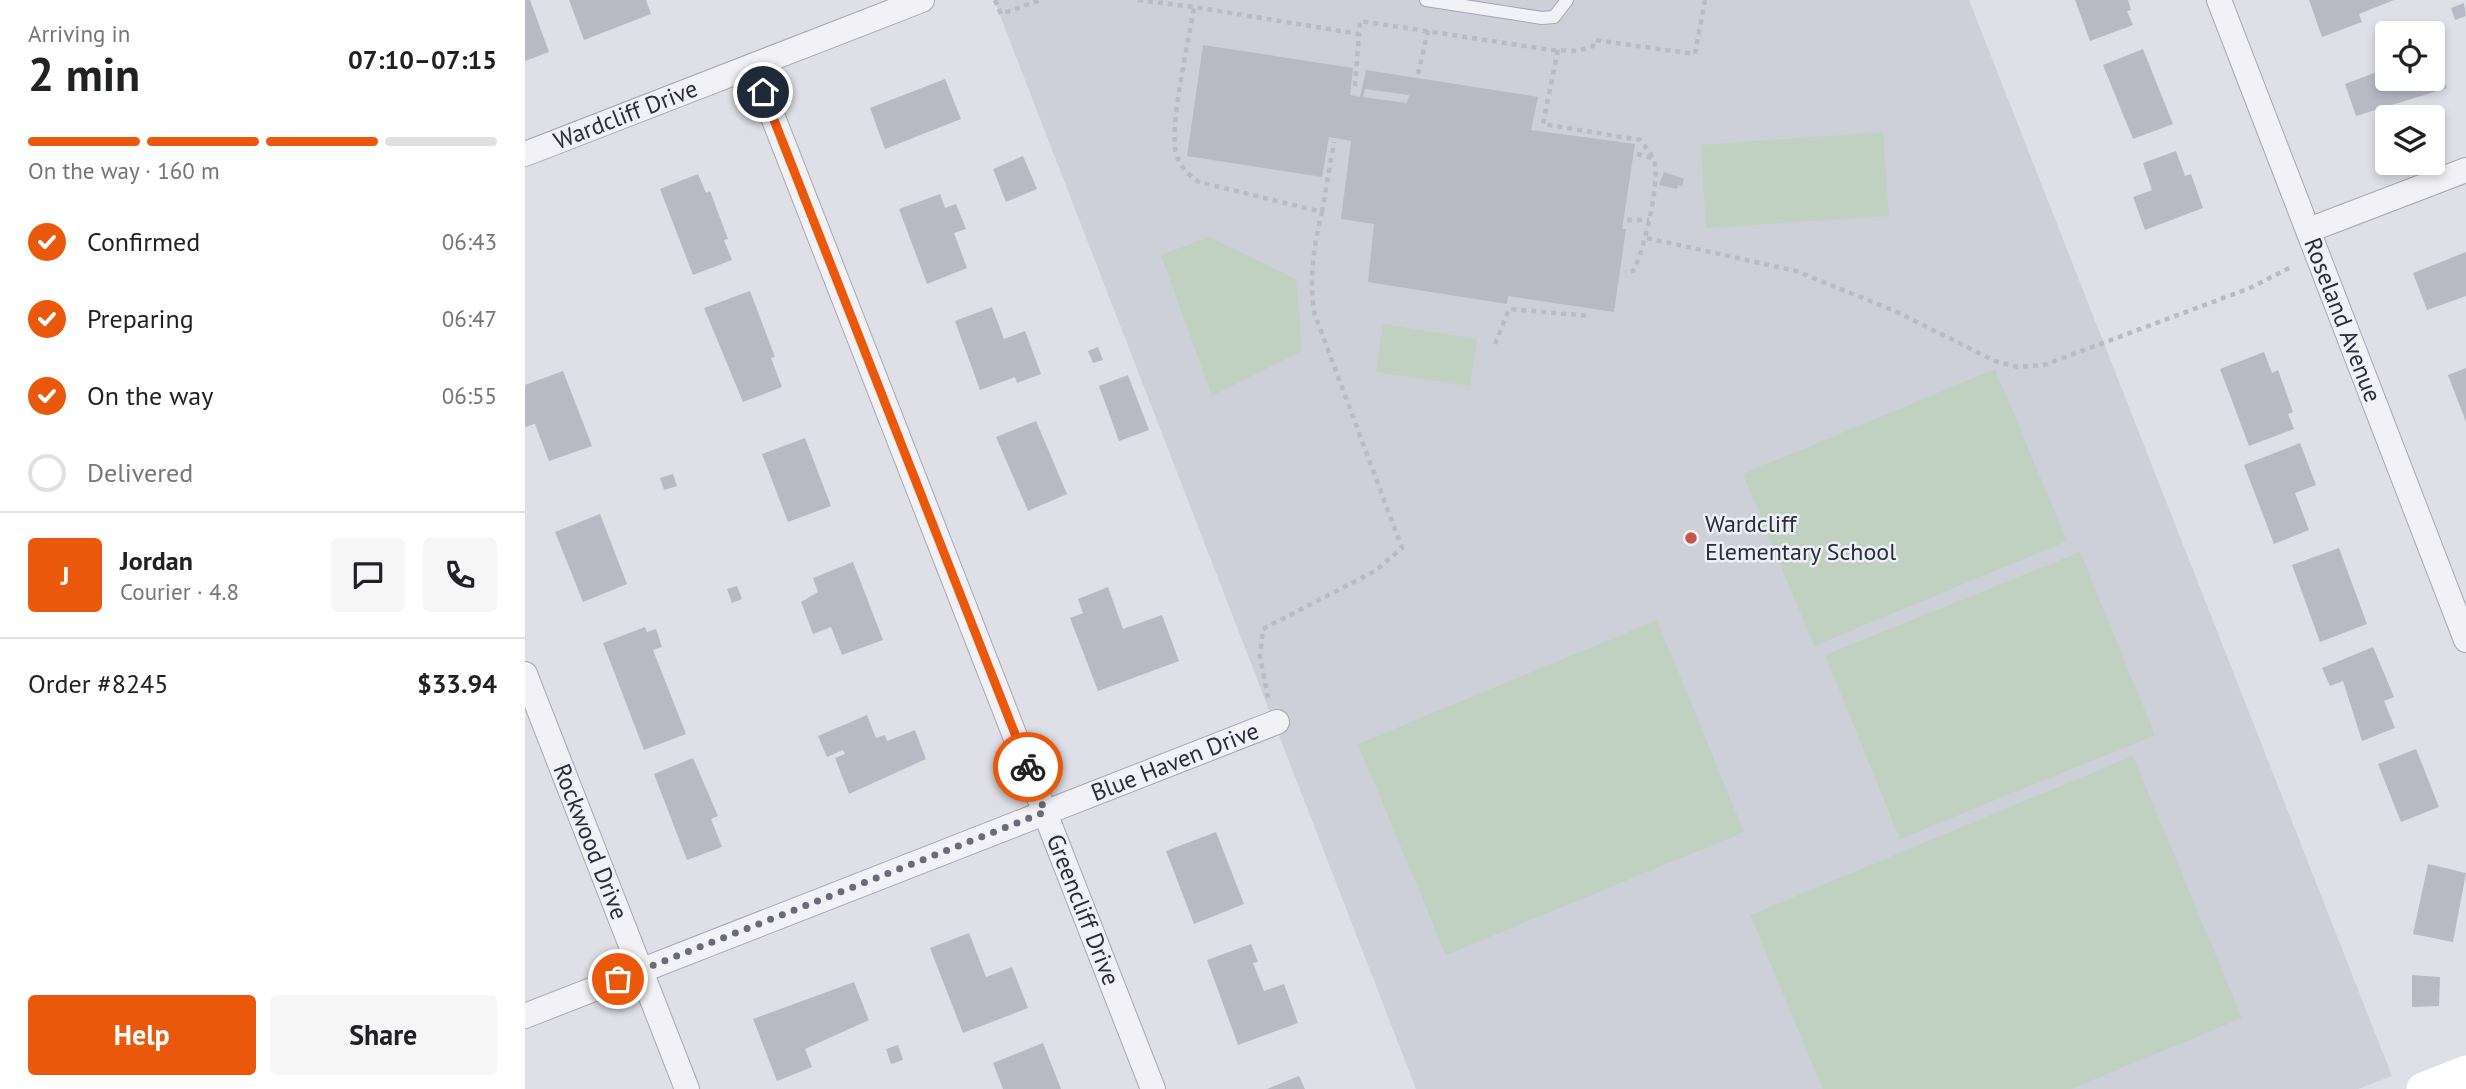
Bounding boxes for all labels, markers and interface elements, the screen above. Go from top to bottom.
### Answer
text: Arriving in [28,19,130,48]
map controls [2375,21,2445,175]
button: locate [2375,21,2445,91]
text: 07:10–07:15 [348,43,497,76]
text: 2 min [28,44,140,104]
pin [733,62,793,122]
street label: Wardcliff Drive [549,73,702,156]
icon: home [744,73,782,111]
button: layers [2375,105,2445,175]
text: On the way · 160 m [28,156,220,185]
icon: check [28,223,66,261]
text: Confirmed [87,225,200,258]
text: 06:43 [442,227,497,256]
street label: Roseland Avenue [2297,233,2389,407]
icon: check [28,300,66,338]
text: Preparing [87,302,194,335]
text: 06:47 [442,304,497,333]
icon: check [28,377,66,415]
text: On the way [87,379,213,412]
text: 06:55 [442,381,497,410]
text: Delivered [87,456,193,489]
place label: Wardcliff Elementary School [1705,508,1896,567]
marker: Wardcliff Elementary School [1683,530,1699,546]
button: chat [331,538,405,612]
button: phone [423,538,497,612]
text: Jordan [120,544,193,577]
text: J [61,559,69,592]
text: Courier · 4.8 [120,577,239,606]
text: Order #8245 [28,667,168,700]
text: $33.94 [417,667,497,700]
street label: Blue Haven Drive [1087,715,1263,808]
courier [993,732,1063,802]
icon: bike [1009,748,1047,786]
street label: Rockwood Drive [547,759,635,924]
street label: Greencliff Drive [1040,829,1127,990]
pin [588,949,648,1009]
icon: bag [599,960,637,998]
button: Help [28,995,256,1075]
button: Share [270,995,497,1075]

